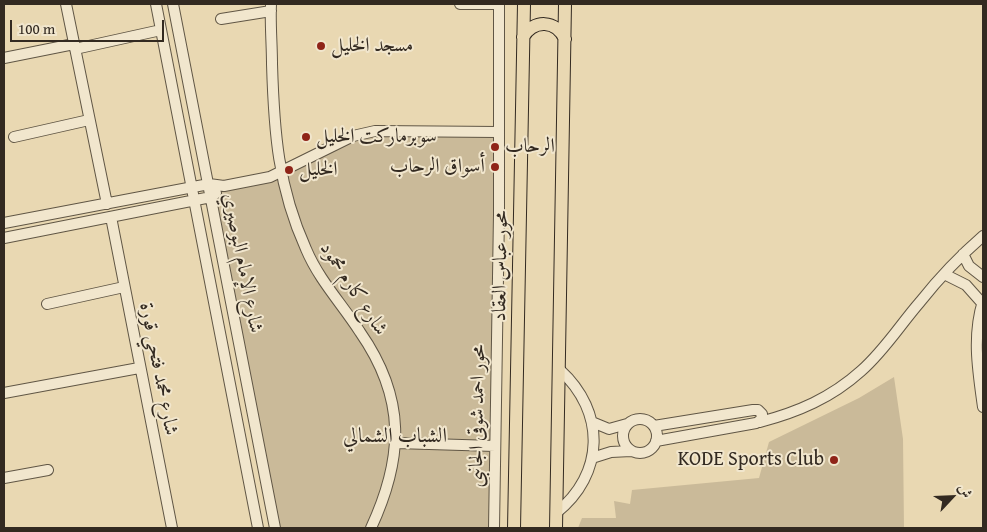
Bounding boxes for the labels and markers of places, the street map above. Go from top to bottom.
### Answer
place label: مسجد الخليل [331,34,413,58]
marker: مسجد الخليل [315,40,327,52]
place label: سوبرماركت الخليل [316,125,437,149]
marker: سوبرماركت الخليل [300,131,312,143]
place label: الرحاب [505,135,555,159]
marker: الرحاب [489,141,501,153]
place label: أسواق الرحاب [390,155,485,179]
place label: الخليل [299,158,338,182]
marker: أسواق الرحاب [489,161,501,173]
marker: الخليل [283,164,295,176]
place label: KODE Sports Club [678,448,824,472]
marker: KODE Sports Club [828,454,840,466]

